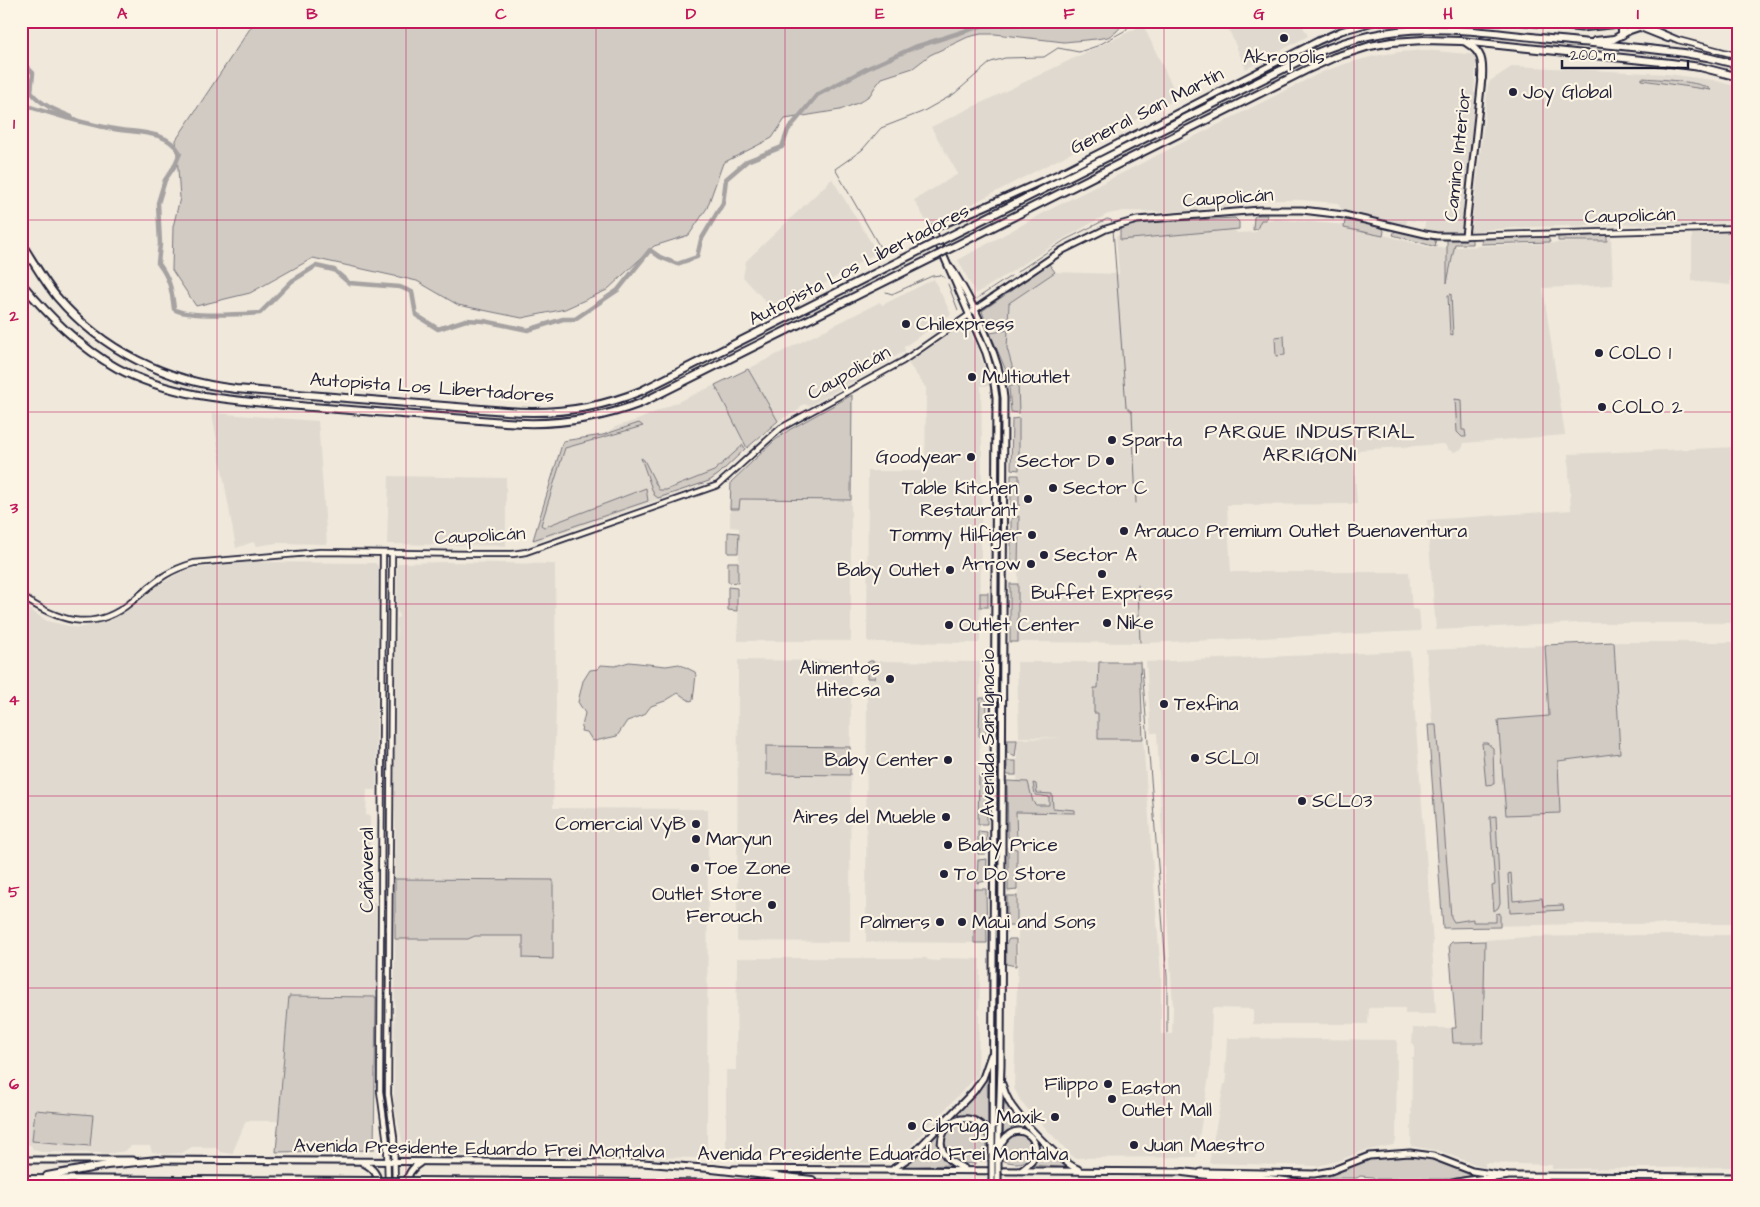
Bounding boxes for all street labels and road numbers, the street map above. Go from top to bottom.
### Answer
street label: General San Martín [1066,61,1228,161]
street label: Camino Interior [1438,87,1478,223]
street label: Caupolicán [1182,181,1274,215]
street label: Autopista Los Libertadores [744,197,974,333]
street label: Caupolicán [1584,201,1676,231]
street label: Caupolicán [803,339,895,407]
street label: Autopista Los Libertadores [309,366,555,410]
street label: Caupolicán [434,520,526,552]
street label: Avenida San Ignacio [975,649,1003,817]
street label: Cañaveral [354,827,381,913]
street label: Avenida Presidente Eduardo Frei Montalva [293,1132,665,1166]
street label: Avenida Presidente Eduardo Frei Montalva [697,1141,1069,1168]

